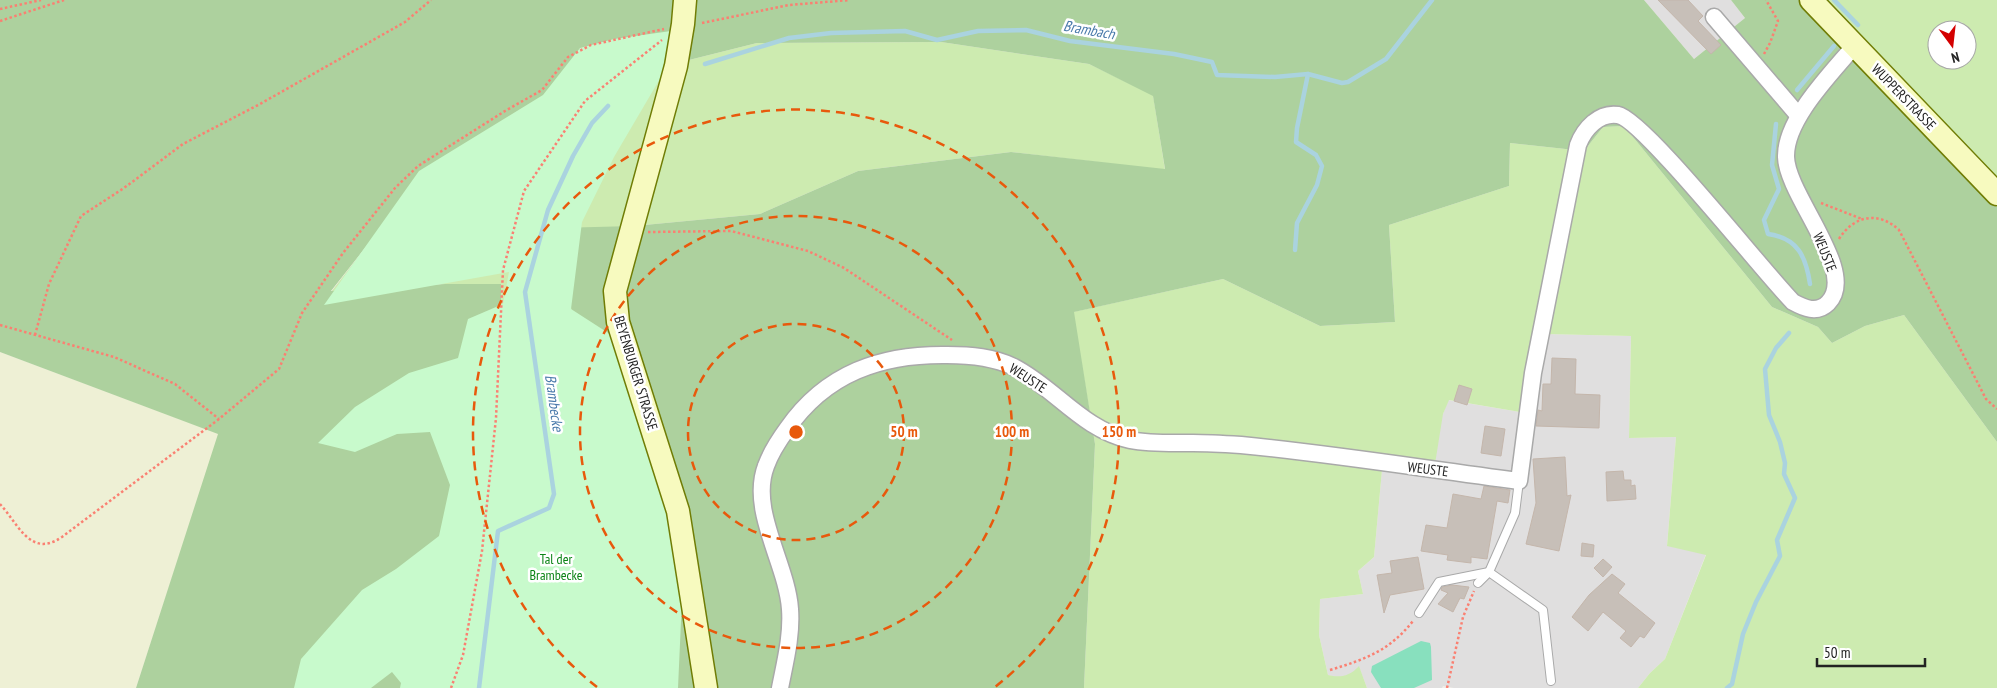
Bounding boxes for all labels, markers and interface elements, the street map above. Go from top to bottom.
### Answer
water label: Brambach [1062,16,1117,44]
north arrow [1927,20,1977,70]
text: N [1949,48,1961,67]
street label: WUPPERSTRASSE [1868,60,1940,134]
street label: WEUSTE [1809,230,1841,274]
street label: BEYENBURGER STRASSE [610,314,662,432]
street label: WEUSTE [1006,359,1050,397]
water label: Brambecke [541,374,568,433]
text: 50 m [890,422,918,441]
text: 100 m [995,422,1029,441]
text: 150 m [1102,422,1136,441]
centre of rings [787,423,805,441]
street label: WEUSTE [1407,458,1449,480]
park label: Tal der Brambecke [530,550,583,584]
scale bar [1817,636,1924,668]
text: 50 m [1824,643,1850,662]

